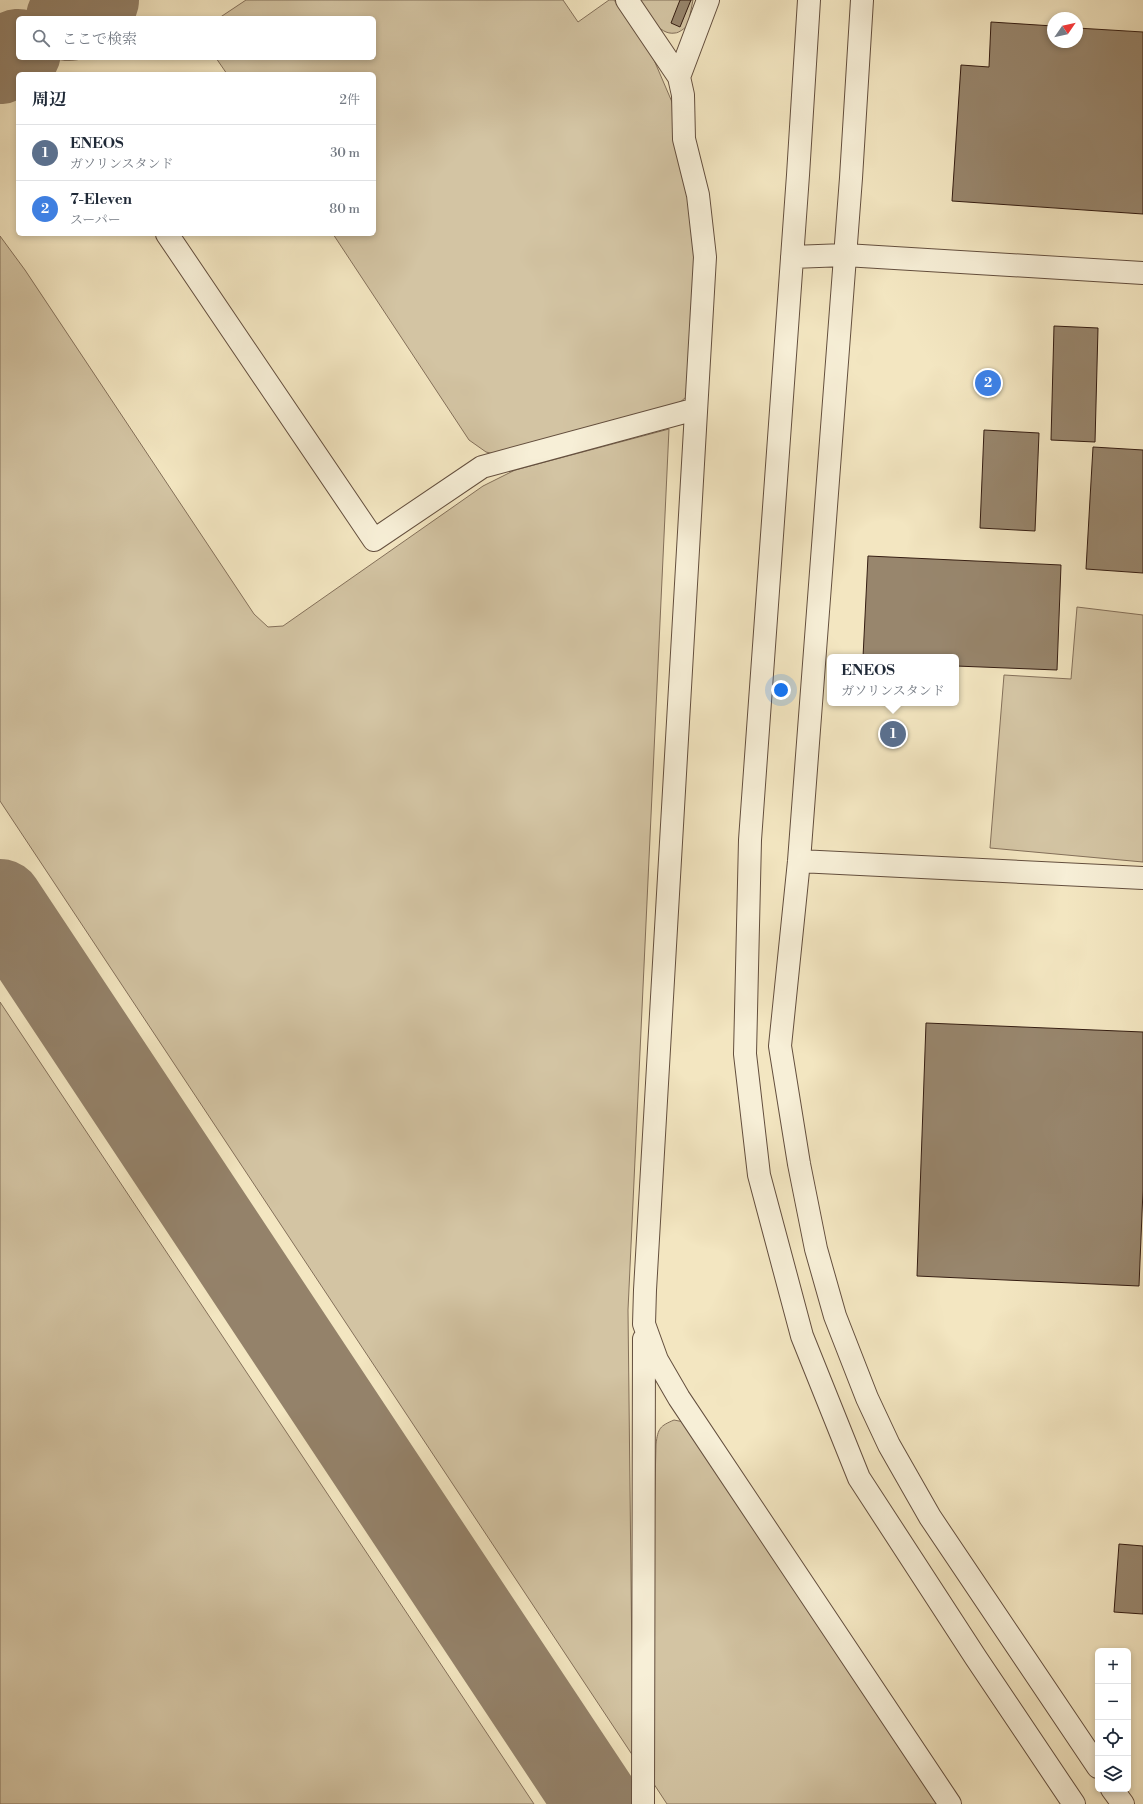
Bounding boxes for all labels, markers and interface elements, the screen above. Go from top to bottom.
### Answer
north arrow [1047,12,1083,48]
search box [16,16,376,60]
icon: search [30,27,52,49]
text: ここで検索 [62,30,137,49]
text: 周辺 [32,89,66,111]
text: 2件 [340,92,360,108]
text: ENEOS [70,134,124,153]
text: 1 [42,145,48,161]
text: 30 m [330,145,360,161]
text: ガソリンスタンド [70,156,174,172]
text: 7-Eleven [70,190,132,209]
text: 2 [41,201,49,217]
text: 80 m [329,201,360,217]
text: スーパー [70,212,121,228]
pin: 2 [975,368,1001,398]
popup [827,654,959,706]
text: ENEOS [841,661,895,680]
your location [771,680,791,700]
text: ガソリンスタンド [841,683,945,699]
pin: 1 [880,719,906,749]
map controls [1095,1648,1131,1792]
button: + [1095,1648,1131,1684]
button: − [1095,1684,1131,1720]
button: locate [1095,1720,1131,1756]
button: layers [1095,1756,1131,1792]

